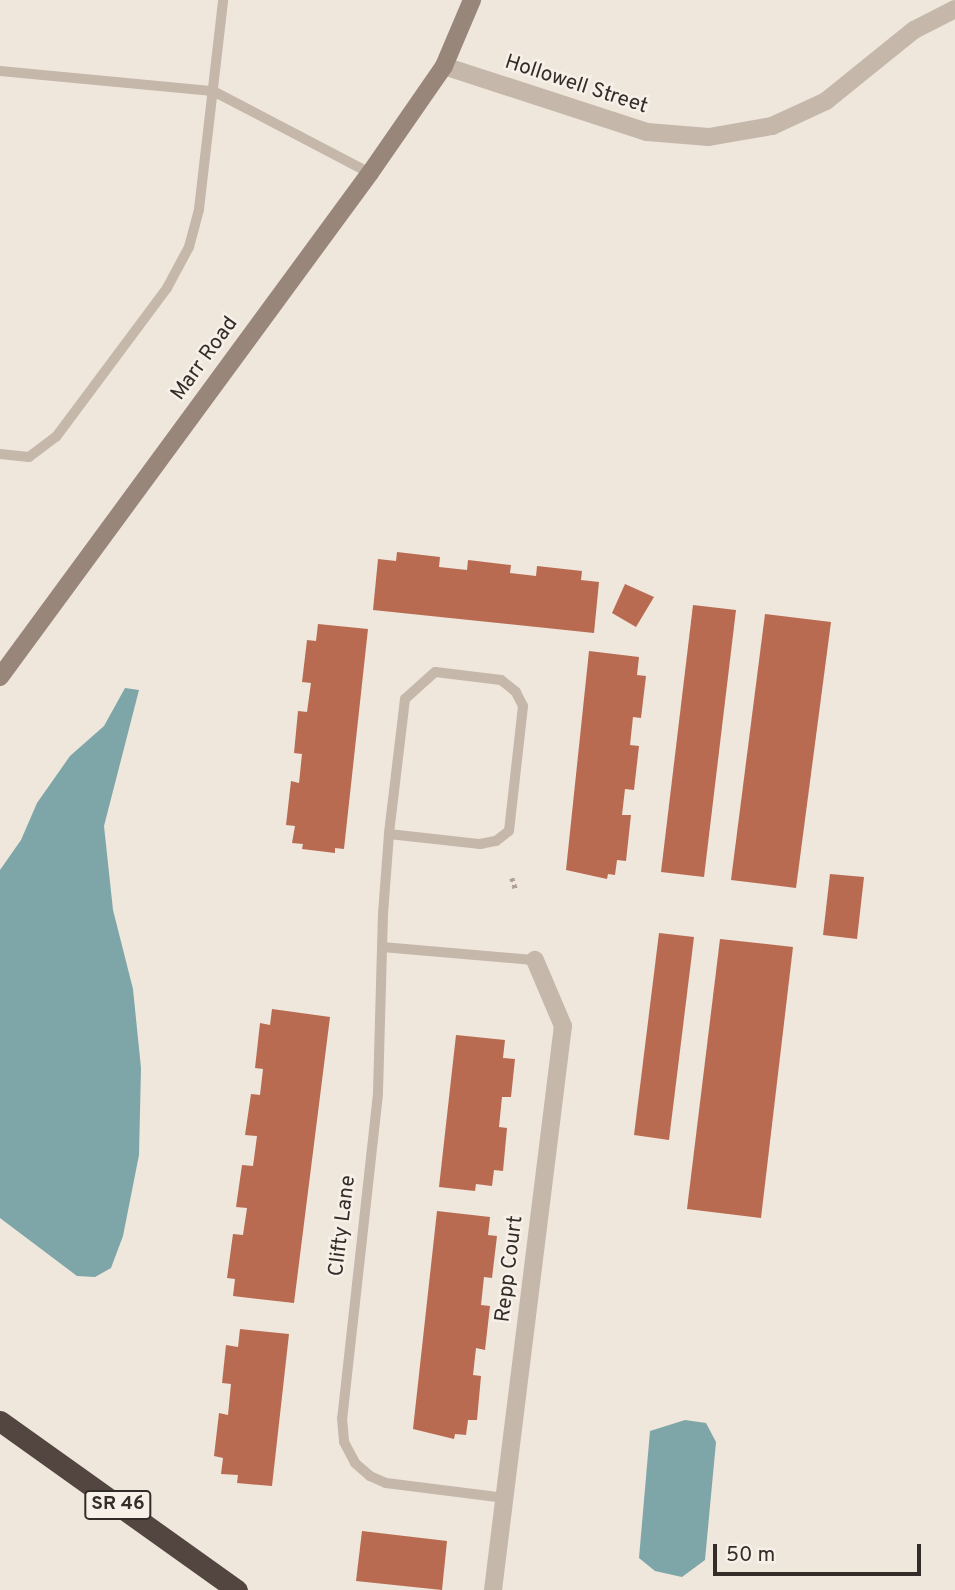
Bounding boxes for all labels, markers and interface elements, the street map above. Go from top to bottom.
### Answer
street label: Hollowell Street [501,50,651,120]
street label: Marr Road [166,312,244,406]
street label: Clifty Lane [324,1174,362,1278]
street label: Repp Court [491,1214,529,1324]
road number: SR 46 [83,1490,153,1520]
scale bar [717,1530,925,1574]
text: 50 m [726,1542,775,1569]

